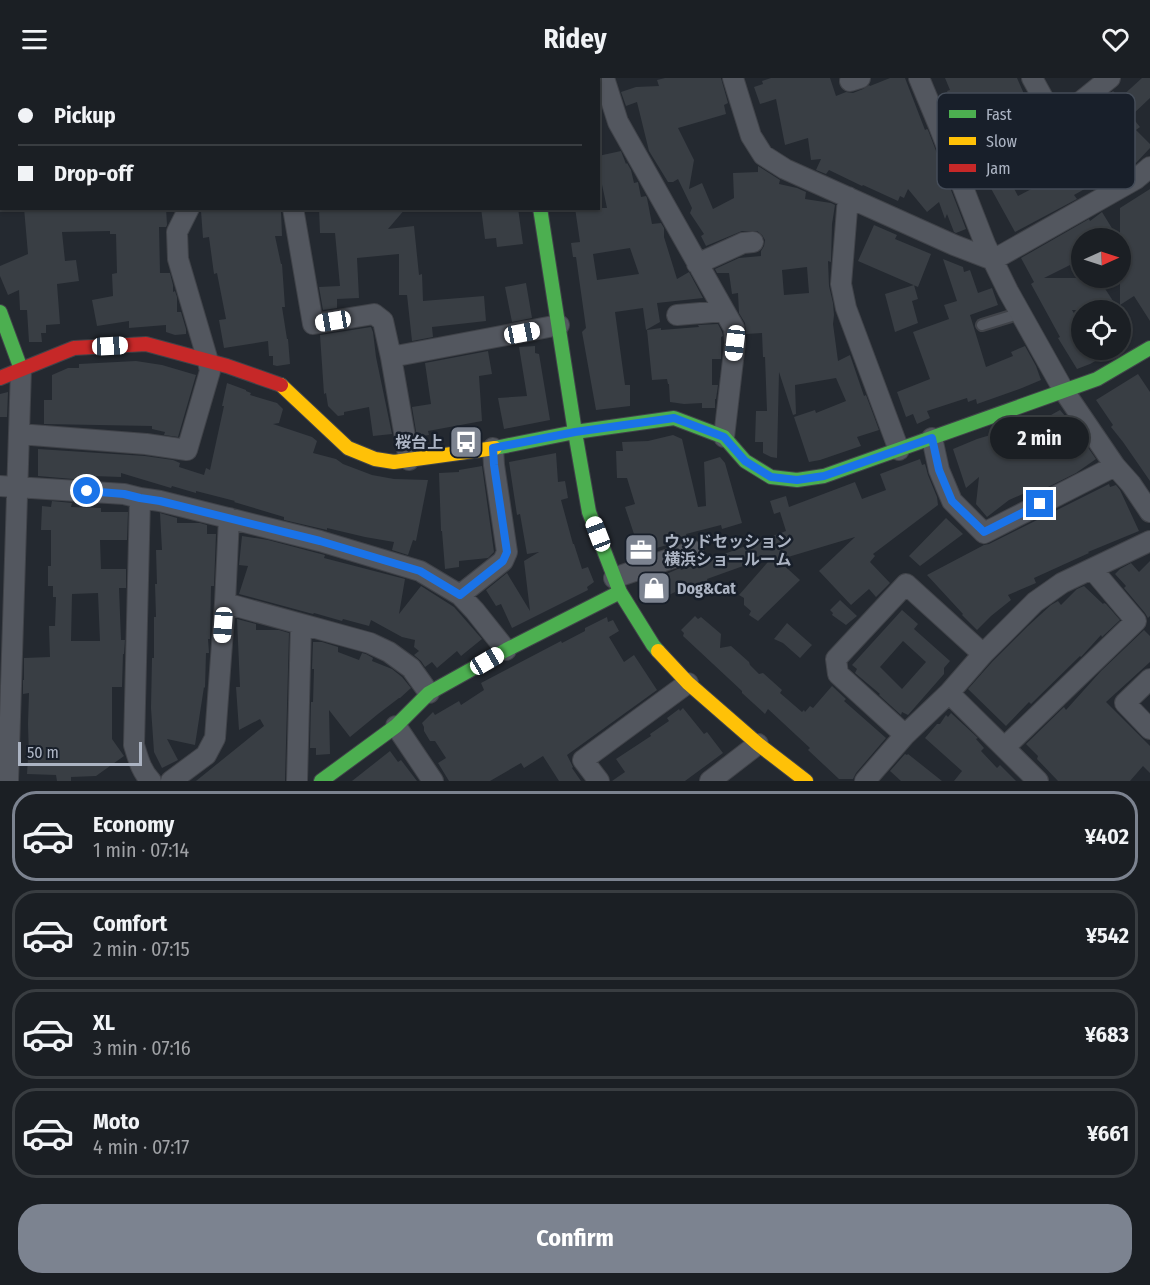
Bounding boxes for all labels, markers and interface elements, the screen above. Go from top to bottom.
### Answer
icon: menu [18,23,51,56]
text: Ridey [543,23,607,55]
icon: heart [1099,23,1132,56]
legend [937,93,1135,189]
text: Pickup [54,102,116,129]
text: Fast [986,105,1013,124]
text: Slow [986,132,1017,151]
text: Jam [986,159,1011,178]
text: Drop-off [54,160,133,187]
north arrow [1071,228,1131,288]
map controls [1071,228,1131,360]
button: locate [1071,300,1131,360]
car [314,309,352,333]
car [503,321,541,345]
car [724,324,746,362]
car [92,336,128,356]
callout: 2 min [990,417,1090,459]
bus stop icon: 桜台上 [448,424,484,460]
text: 2 min [1017,426,1062,450]
place label: 桜台上 [395,433,443,452]
route start [73,477,100,504]
route end [1026,490,1053,517]
car [583,514,613,554]
office icon: ウッドセッション 横浜ショールーム [623,532,659,568]
place label: ウッドセッション 横浜ショールーム [664,532,792,569]
shop icon: Dog&Cat [636,570,672,606]
place label: Dog&Cat [677,579,736,598]
car [213,606,233,644]
car [467,644,507,678]
scale bar [18,739,142,766]
text: 50 m [27,743,59,762]
icon: car [21,809,75,863]
text: Economy [93,811,174,838]
text: ¥402 [1085,823,1129,850]
text: 1 min · 07:14 [93,838,189,862]
icon: car [21,908,75,962]
text: Comfort [93,910,167,937]
text: ¥542 [1086,922,1129,949]
text: 2 min · 07:15 [93,937,190,961]
icon: car [21,1007,75,1061]
text: XL [93,1009,115,1036]
text: ¥683 [1085,1021,1129,1048]
text: 3 min · 07:16 [93,1036,191,1060]
icon: car [21,1106,75,1160]
text: Moto [93,1108,140,1135]
text: ¥661 [1087,1120,1129,1147]
text: 4 min · 07:17 [93,1135,189,1159]
button: Confirm [18,1204,1132,1273]

